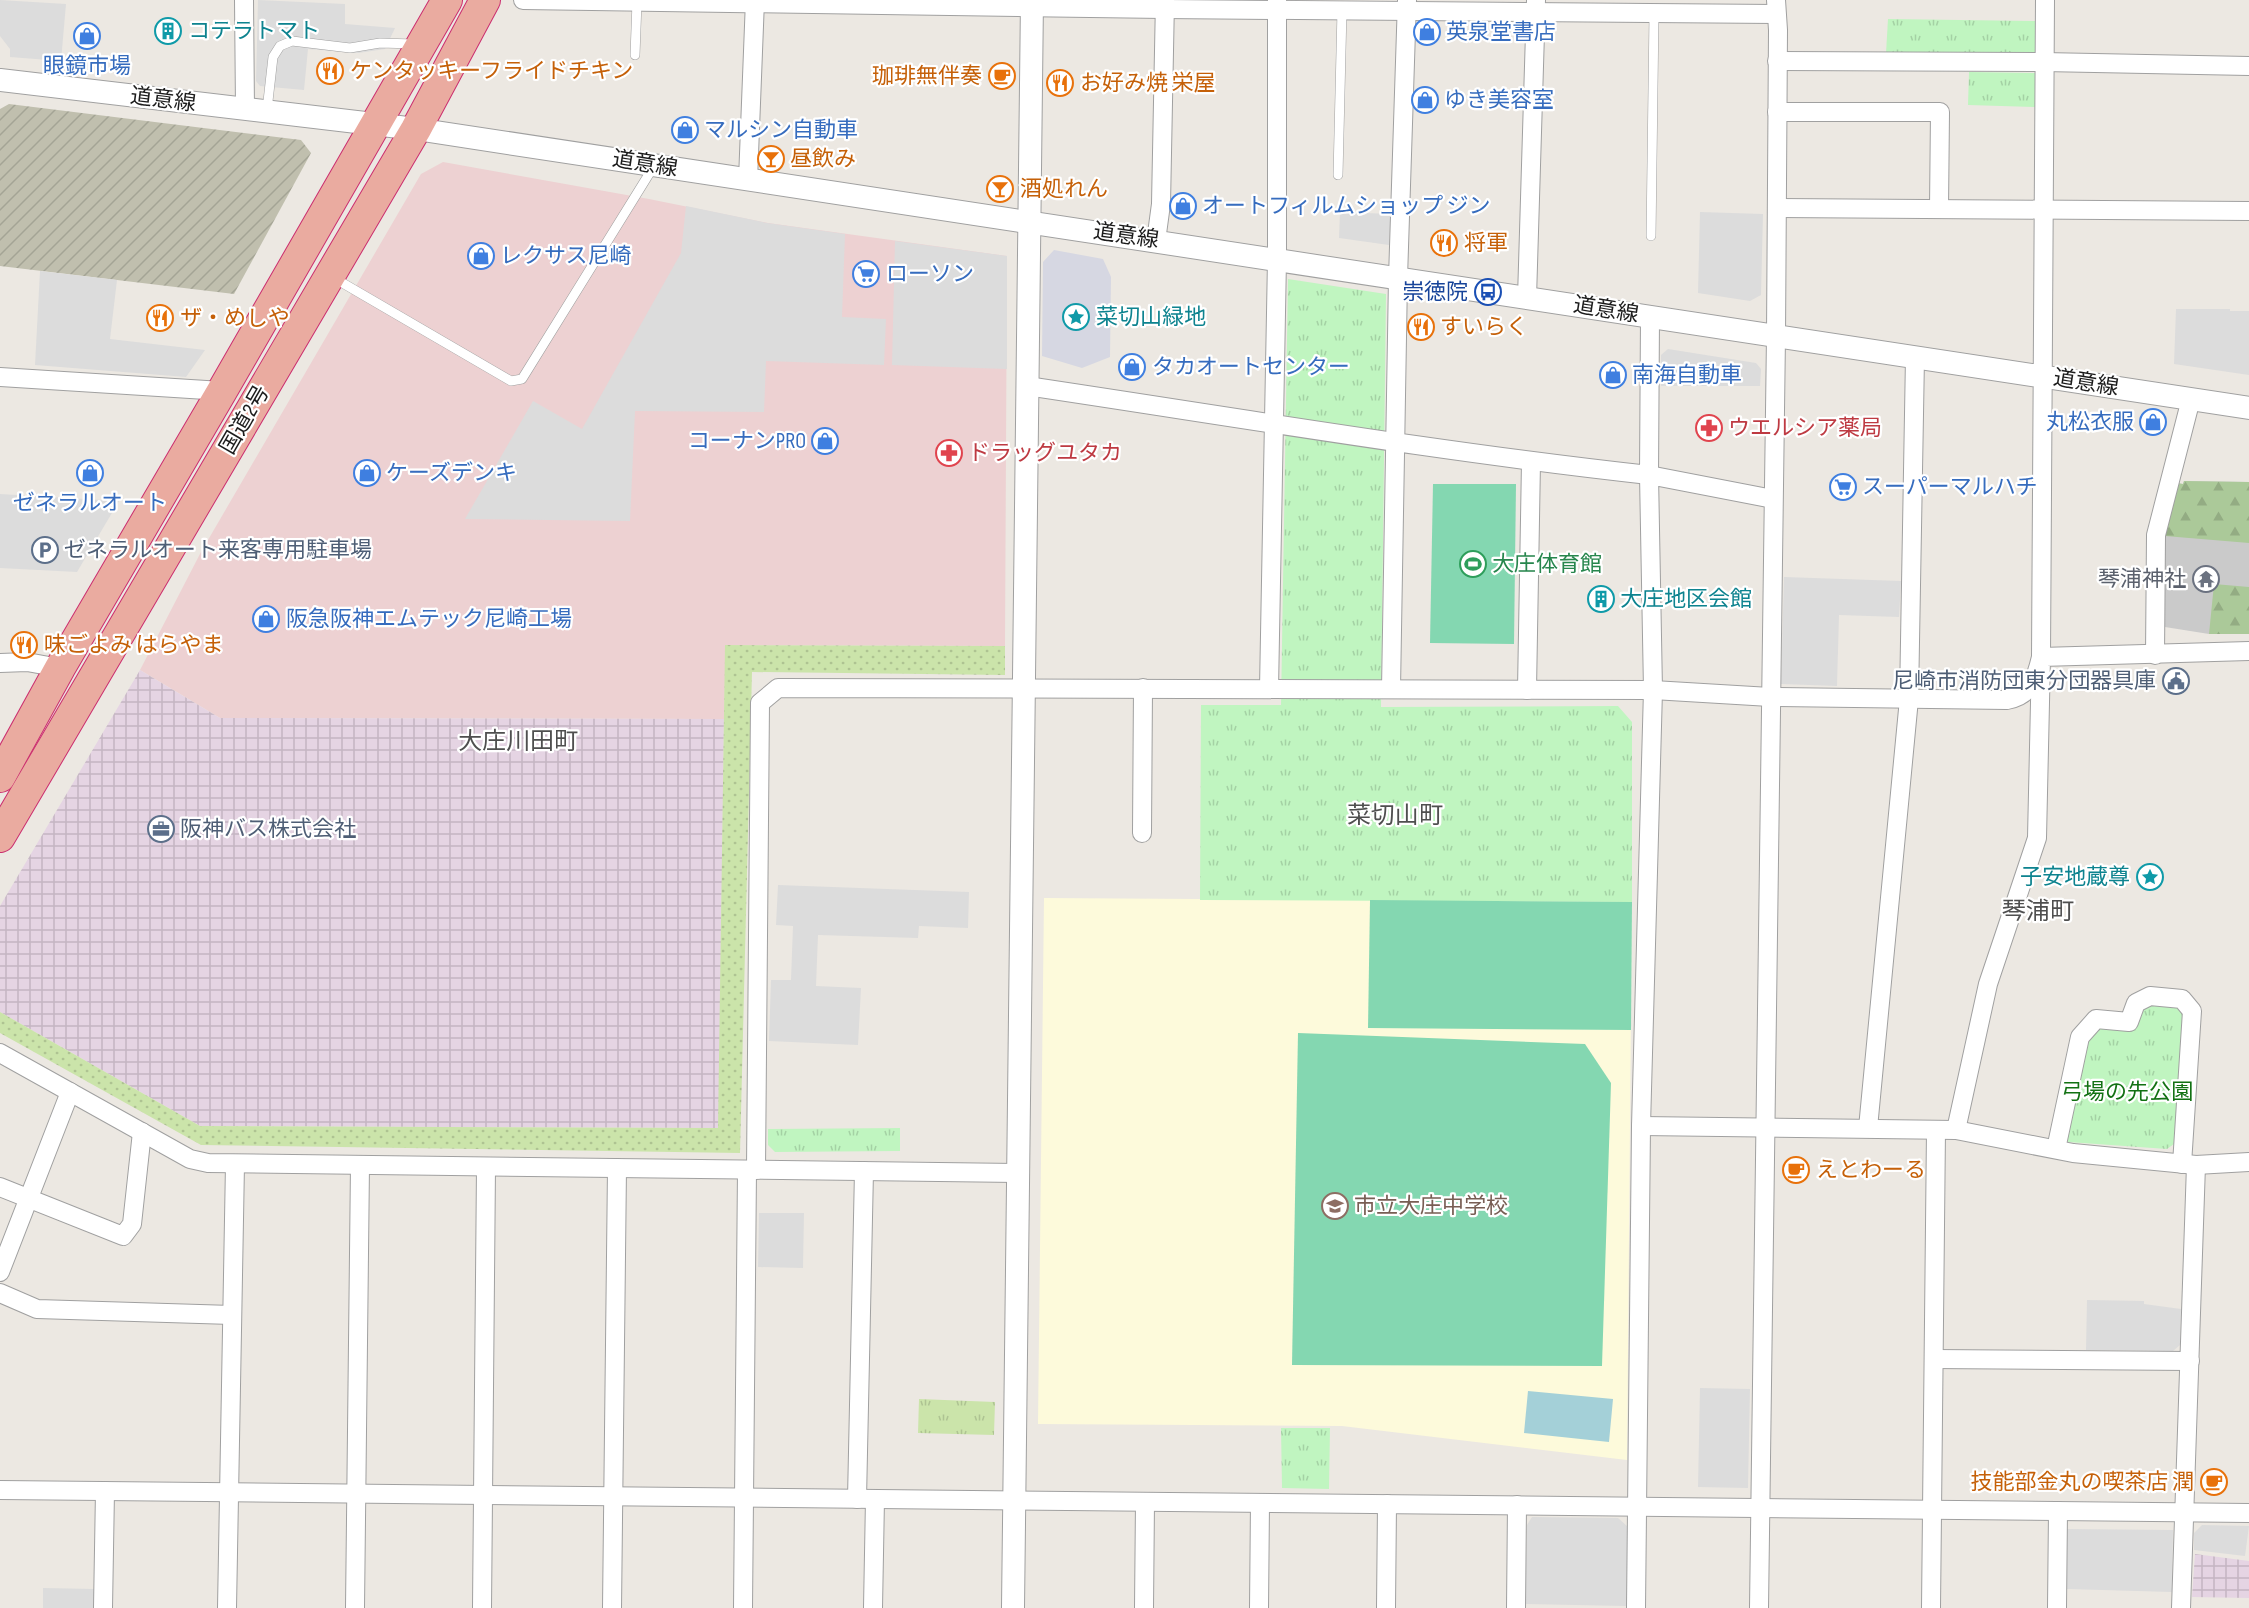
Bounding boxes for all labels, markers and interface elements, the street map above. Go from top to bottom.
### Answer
building icon: コテラトマト [153,16,183,46]
shop icon: 英泉堂書店 [1412,17,1442,47]
place label: コテラトマト [188,18,320,45]
place label: 英泉堂書店 [1446,19,1556,46]
shop icon: 眼鏡市場 [72,21,102,51]
place label: 眼鏡市場 [43,53,131,80]
restaurant icon: ケンタッキーフライドチキン [315,56,345,86]
place label: ケンタッキーフライドチキン [350,58,633,85]
cafe icon: 珈琲無伴奏 [987,61,1017,91]
place label: 珈琲無伴奏 [872,63,982,90]
restaurant icon: お好み焼 栄屋 [1045,68,1075,98]
place label: お好み焼 栄屋 [1080,70,1216,97]
street label: 道意線 [129,83,197,117]
shop icon: ゆき美容室 [1410,85,1440,115]
place label: ゆき美容室 [1444,87,1554,114]
shop icon: マルシン自動車 [670,115,700,145]
place label: マルシン自動車 [704,117,858,144]
bar icon: 昼飲み [756,144,786,174]
street label: 道意線 [610,146,680,182]
place label: 昼飲み [790,146,856,173]
bar icon: 酒処れん [985,174,1015,204]
place label: 酒処れん [1020,176,1108,203]
shop icon: オートフィルムショップ ジン [1168,191,1198,221]
place label: オートフィルムショップ ジン [1202,193,1491,220]
street label: 道意線 [1091,218,1161,254]
restaurant icon: 将軍 [1429,228,1459,258]
place label: 将軍 [1464,230,1508,257]
shop icon: レクサス尼崎 [466,241,496,271]
place label: レクサス尼崎 [500,243,632,270]
supermarket icon: ローソン [851,259,881,289]
place label: ローソン [886,261,974,288]
bus stop icon: 崇徳院 [1473,277,1503,307]
place label: 崇徳院 [1402,279,1468,306]
street label: 道意線 [1571,292,1641,328]
place icon: 菜切山緑地 [1061,302,1091,332]
restaurant icon: ザ・めしや [145,303,175,333]
place label: 菜切山緑地 [1096,304,1206,331]
place label: ザ・めしや [180,305,290,332]
restaurant icon: すいらく [1406,312,1436,342]
place label: すいらく [1440,314,1528,341]
shop icon: タカオートセンター [1117,352,1147,382]
place label: タカオートセンター [1152,354,1350,381]
shop icon: 南海自動車 [1598,360,1628,390]
place label: 南海自動車 [1632,362,1742,389]
street label: 道意線 [2051,365,2121,401]
street label: 国道2号 [215,381,275,459]
shop icon: 丸松衣服 [2138,407,2168,437]
place label: 丸松衣服 [2046,409,2134,436]
pharmacy icon: ウエルシア薬局 [1694,413,1724,443]
place label: ウエルシア薬局 [1728,415,1882,442]
shop icon: コーナンPRO [810,426,840,456]
place label: コーナンPRO [688,428,806,455]
pharmacy icon: ドラッグユタカ [934,438,964,468]
place label: ドラッグユタカ [968,440,1122,467]
shop icon: ゼネラルオート [75,458,105,488]
shop icon: ケーズデンキ [352,458,382,488]
place label: ケーズデンキ [386,460,517,487]
supermarket icon: スーパーマルハチ [1828,472,1858,502]
place label: スーパーマルハチ [1862,474,2038,501]
place label: ゼネラルオート [13,490,167,517]
parking icon: ゼネラルオート来客専用駐車場 [30,535,60,565]
place label: ゼネラルオート来客専用駐車場 [64,537,372,564]
sports icon: 大庄体育館 [1458,549,1488,579]
place label: 大庄体育館 [1492,551,1602,578]
temple icon: 琴浦神社 [2191,564,2221,594]
place label: 琴浦神社 [2098,566,2186,593]
building icon: 大庄地区会館 [1586,584,1616,614]
place label: 大庄地区会館 [1620,586,1752,613]
shop icon: 阪急阪神エムテック尼崎工場 [251,604,281,634]
place label: 阪急阪神エムテック尼崎工場 [286,606,572,633]
restaurant icon: 味ごよみ はらやま [9,630,39,660]
place label: 味ごよみ はらやま [44,632,224,659]
public building icon: 尼崎市消防団東分団器具庫 [2161,666,2191,696]
place label: 尼崎市消防団東分団器具庫 [1892,668,2156,695]
district label: 大庄川田町 [458,727,578,756]
district label: 菜切山町 [1347,801,1443,830]
office icon: 阪神バス株式会社 [146,814,176,844]
place label: 阪神バス株式会社 [180,816,356,843]
place icon: 子安地蔵尊 [2135,862,2165,892]
place label: 子安地蔵尊 [2020,864,2130,891]
district label: 琴浦町 [2002,897,2074,926]
park label: 弓場の先公園 [2061,1079,2193,1106]
cafe icon: えとわーる [1781,1155,1811,1185]
place label: えとわーる [1816,1157,1926,1184]
school or university icon: 市立大庄中学校 [1320,1191,1350,1221]
place label: 市立大庄中学校 [1354,1193,1508,1220]
cafe icon: 技能部金丸の喫茶店 潤 [2199,1467,2229,1497]
place label: 技能部金丸の喫茶店 潤 [1971,1469,2194,1496]

